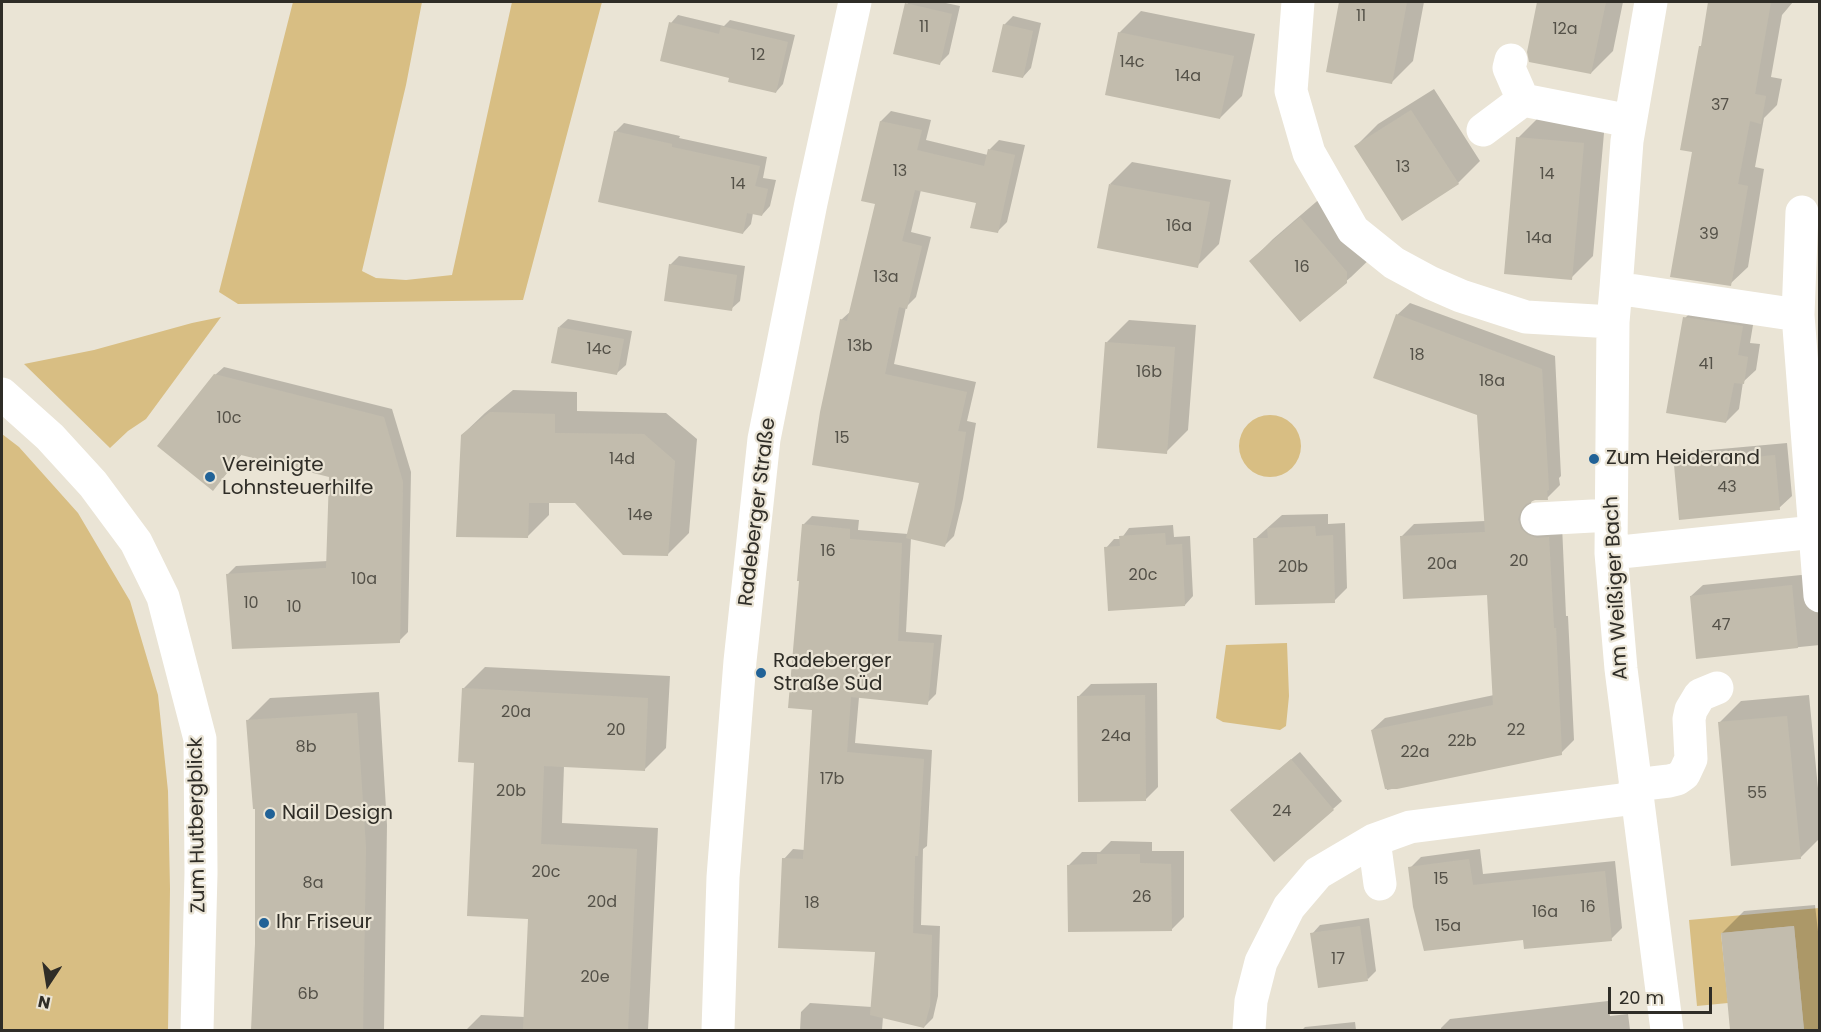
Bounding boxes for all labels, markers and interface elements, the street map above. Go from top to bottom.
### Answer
house number: 11 [1356,7,1366,27]
house number: 11 [919,18,929,38]
house number: 12a [1552,20,1578,40]
house number: 12 [751,46,765,66]
house number: 14c [1120,53,1144,73]
house number: 14a [1175,67,1201,87]
house number: 37 [1711,96,1729,116]
house number: 13 [1396,158,1410,178]
house number: 13 [893,162,907,182]
house number: 14 [1539,165,1555,185]
house number: 14 [730,175,746,195]
house number: 16a [1166,217,1192,237]
house number: 39 [1699,225,1719,245]
house number: 14a [1526,229,1552,249]
house number: 16 [1294,258,1310,278]
house number: 13a [873,268,899,288]
house number: 13b [847,337,873,357]
house number: 14c [587,340,611,360]
house number: 18 [1409,346,1425,366]
house number: 41 [1698,355,1714,375]
house number: 16b [1136,363,1162,383]
house number: 18a [1479,372,1505,392]
house number: 10c [217,409,241,429]
street label: Radeberger Straße [735,416,781,608]
house number: 15 [834,429,850,449]
place label: Zum Heiderand [1606,447,1760,471]
house number: 14d [609,450,635,470]
marker: Zum Heiderand [1587,452,1601,466]
place label: Vereinigte Lohnsteuerhilfe [222,454,373,501]
marker: Vereinigte Lohnsteuerhilfe [203,470,217,484]
house number: 43 [1717,478,1737,498]
street label: Am Weißiger Bach [1600,495,1634,681]
house number: 14e [627,506,653,526]
house number: 16 [820,542,836,562]
house number: 20 [1509,552,1529,572]
house number: 20a [1427,555,1457,575]
house number: 20b [1278,558,1308,578]
house number: 20c [1129,566,1157,586]
house number: 10a [351,570,377,590]
house number: 10 [243,594,259,614]
house number: 10 [286,598,302,618]
house number: 47 [1712,616,1730,636]
place label: Radeberger Straße Süd [773,650,891,697]
marker: Radeberger Straße Süd [754,666,768,680]
house number: 20a [501,703,531,723]
house number: 20 [606,721,626,741]
house number: 22 [1507,721,1525,741]
house number: 24a [1101,727,1131,747]
house number: 22b [1447,732,1477,752]
street label: Zum Hutbergblick [184,737,212,913]
house number: 8b [296,738,316,758]
house number: 22a [1400,743,1430,763]
house number: 17b [820,770,844,790]
house number: 20b [496,782,526,802]
house number: 55 [1747,784,1767,804]
place label: Nail Design [282,802,393,826]
house number: 24 [1272,802,1292,822]
marker: Nail Design [263,807,277,821]
house number: 20c [532,863,560,883]
house number: 15 [1433,870,1449,890]
house number: 8a [303,874,323,894]
house number: 26 [1132,888,1152,908]
house number: 20d [587,893,617,913]
house number: 18 [804,894,820,914]
house number: 16 [1580,898,1596,918]
house number: 16a [1532,903,1558,923]
place label: Ihr Friseur [276,911,372,935]
marker: Ihr Friseur [257,916,271,930]
house number: 15a [1435,917,1461,937]
house number: 17 [1331,950,1345,970]
north arrow [18,954,78,1014]
house number: 20e [580,968,610,988]
scale bar [1611,975,1714,1013]
house number: 6b [298,985,318,1005]
text: 20 m [1619,985,1664,1010]
text: N [36,990,52,1015]

